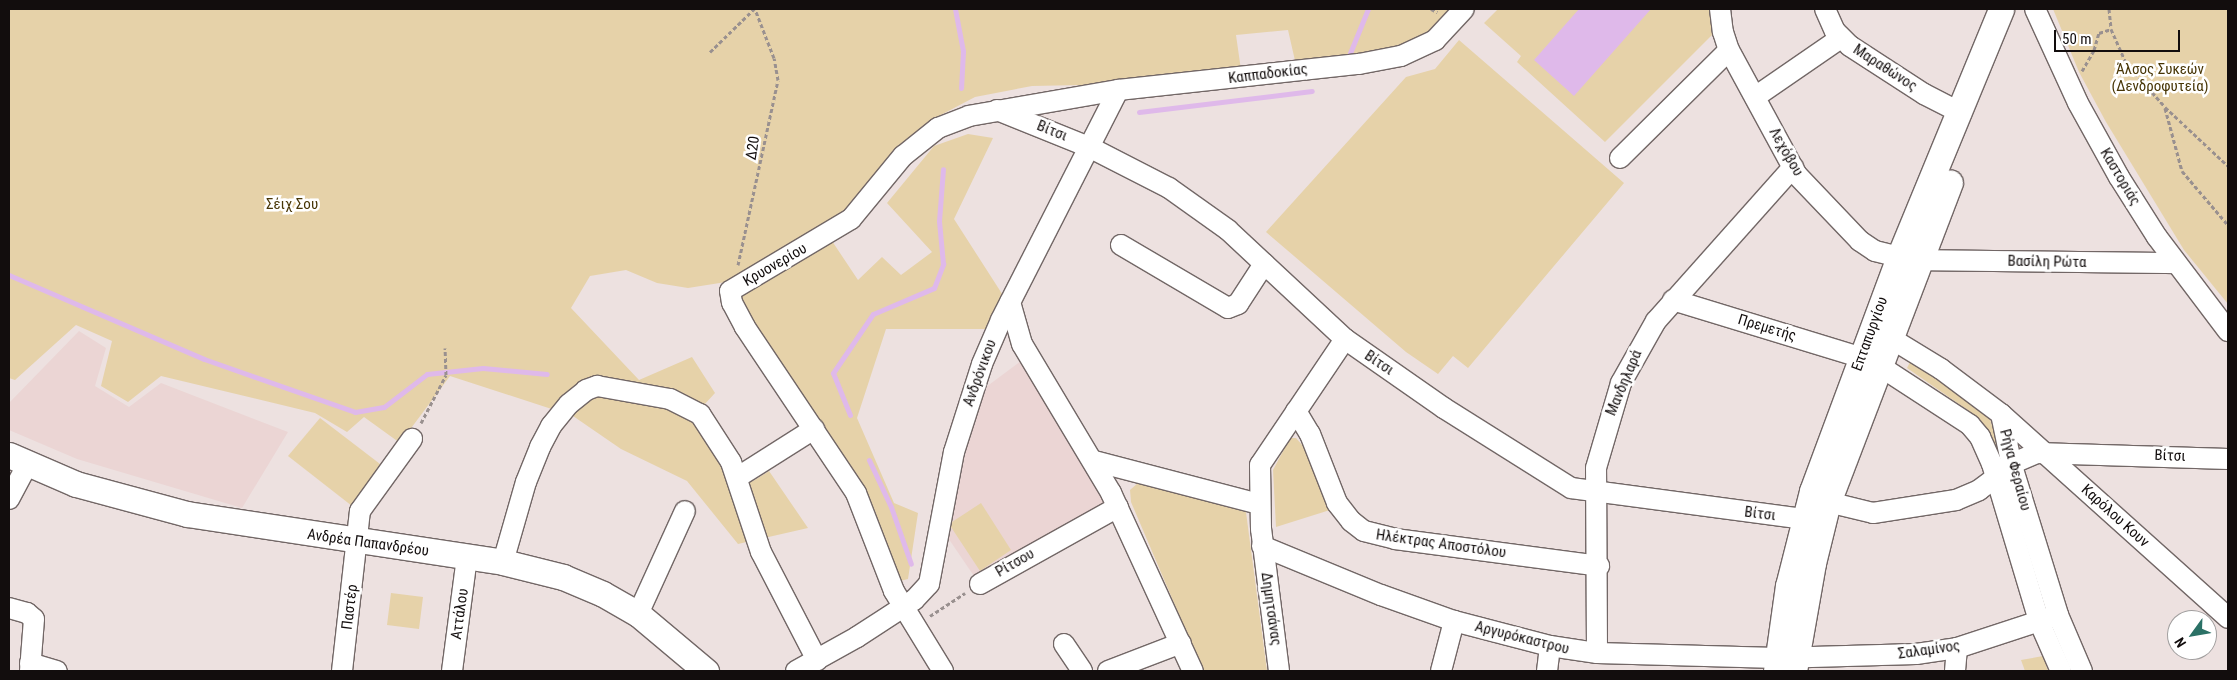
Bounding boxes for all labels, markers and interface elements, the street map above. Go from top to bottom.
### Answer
scale bar [2057,20,2183,52]
text: 50 m [2062,30,2092,48]
street label: Μαραθώνος [1850,41,1920,95]
street label: Καππαδοκίας [1227,60,1309,88]
park label: Άλσος Συκεών (Δενδροφυτεία) [2112,60,2208,95]
street label: Βίτσι [1034,117,1070,145]
street label: Λεχόβου [1765,125,1807,179]
street label: Δ20 [742,135,764,161]
street label: Καστοριάς [2096,145,2144,209]
park label: Σέιχ Σου [266,196,318,214]
street label: Κρυονερίου [740,240,810,290]
street label: Βασίλη Ρώτα [2007,252,2087,272]
street label: Επταπυργίου [1848,294,1892,374]
street label: Πρεμετής [1736,311,1798,345]
street label: Ανδρόνικου [960,337,1000,409]
street label: Βίτσι [1361,347,1397,379]
street label: Μανδηλαρά [1602,347,1646,419]
street label: Ρήγα Φεραίου [1995,427,2035,513]
street label: Βίτσι [2154,446,2186,466]
street label: Καρόλου Κουν [2077,481,2153,551]
street label: Βίτσι [1743,503,1777,525]
street label: Ανδρέα Παπανδρέου [306,526,430,560]
street label: Ηλέκτρας Αποστόλου [1375,526,1507,562]
street label: Ρίτσου [992,545,1038,581]
street label: Δημητσάνας [1257,571,1285,647]
street label: Παστέρ [338,583,362,631]
street label: Αττάλου [448,587,472,641]
north arrow [2167,610,2217,660]
street label: Αργυρόκαστρου [1473,618,1571,658]
text: N [2171,635,2189,650]
street label: Σαλαμίνος [1897,637,1961,663]

